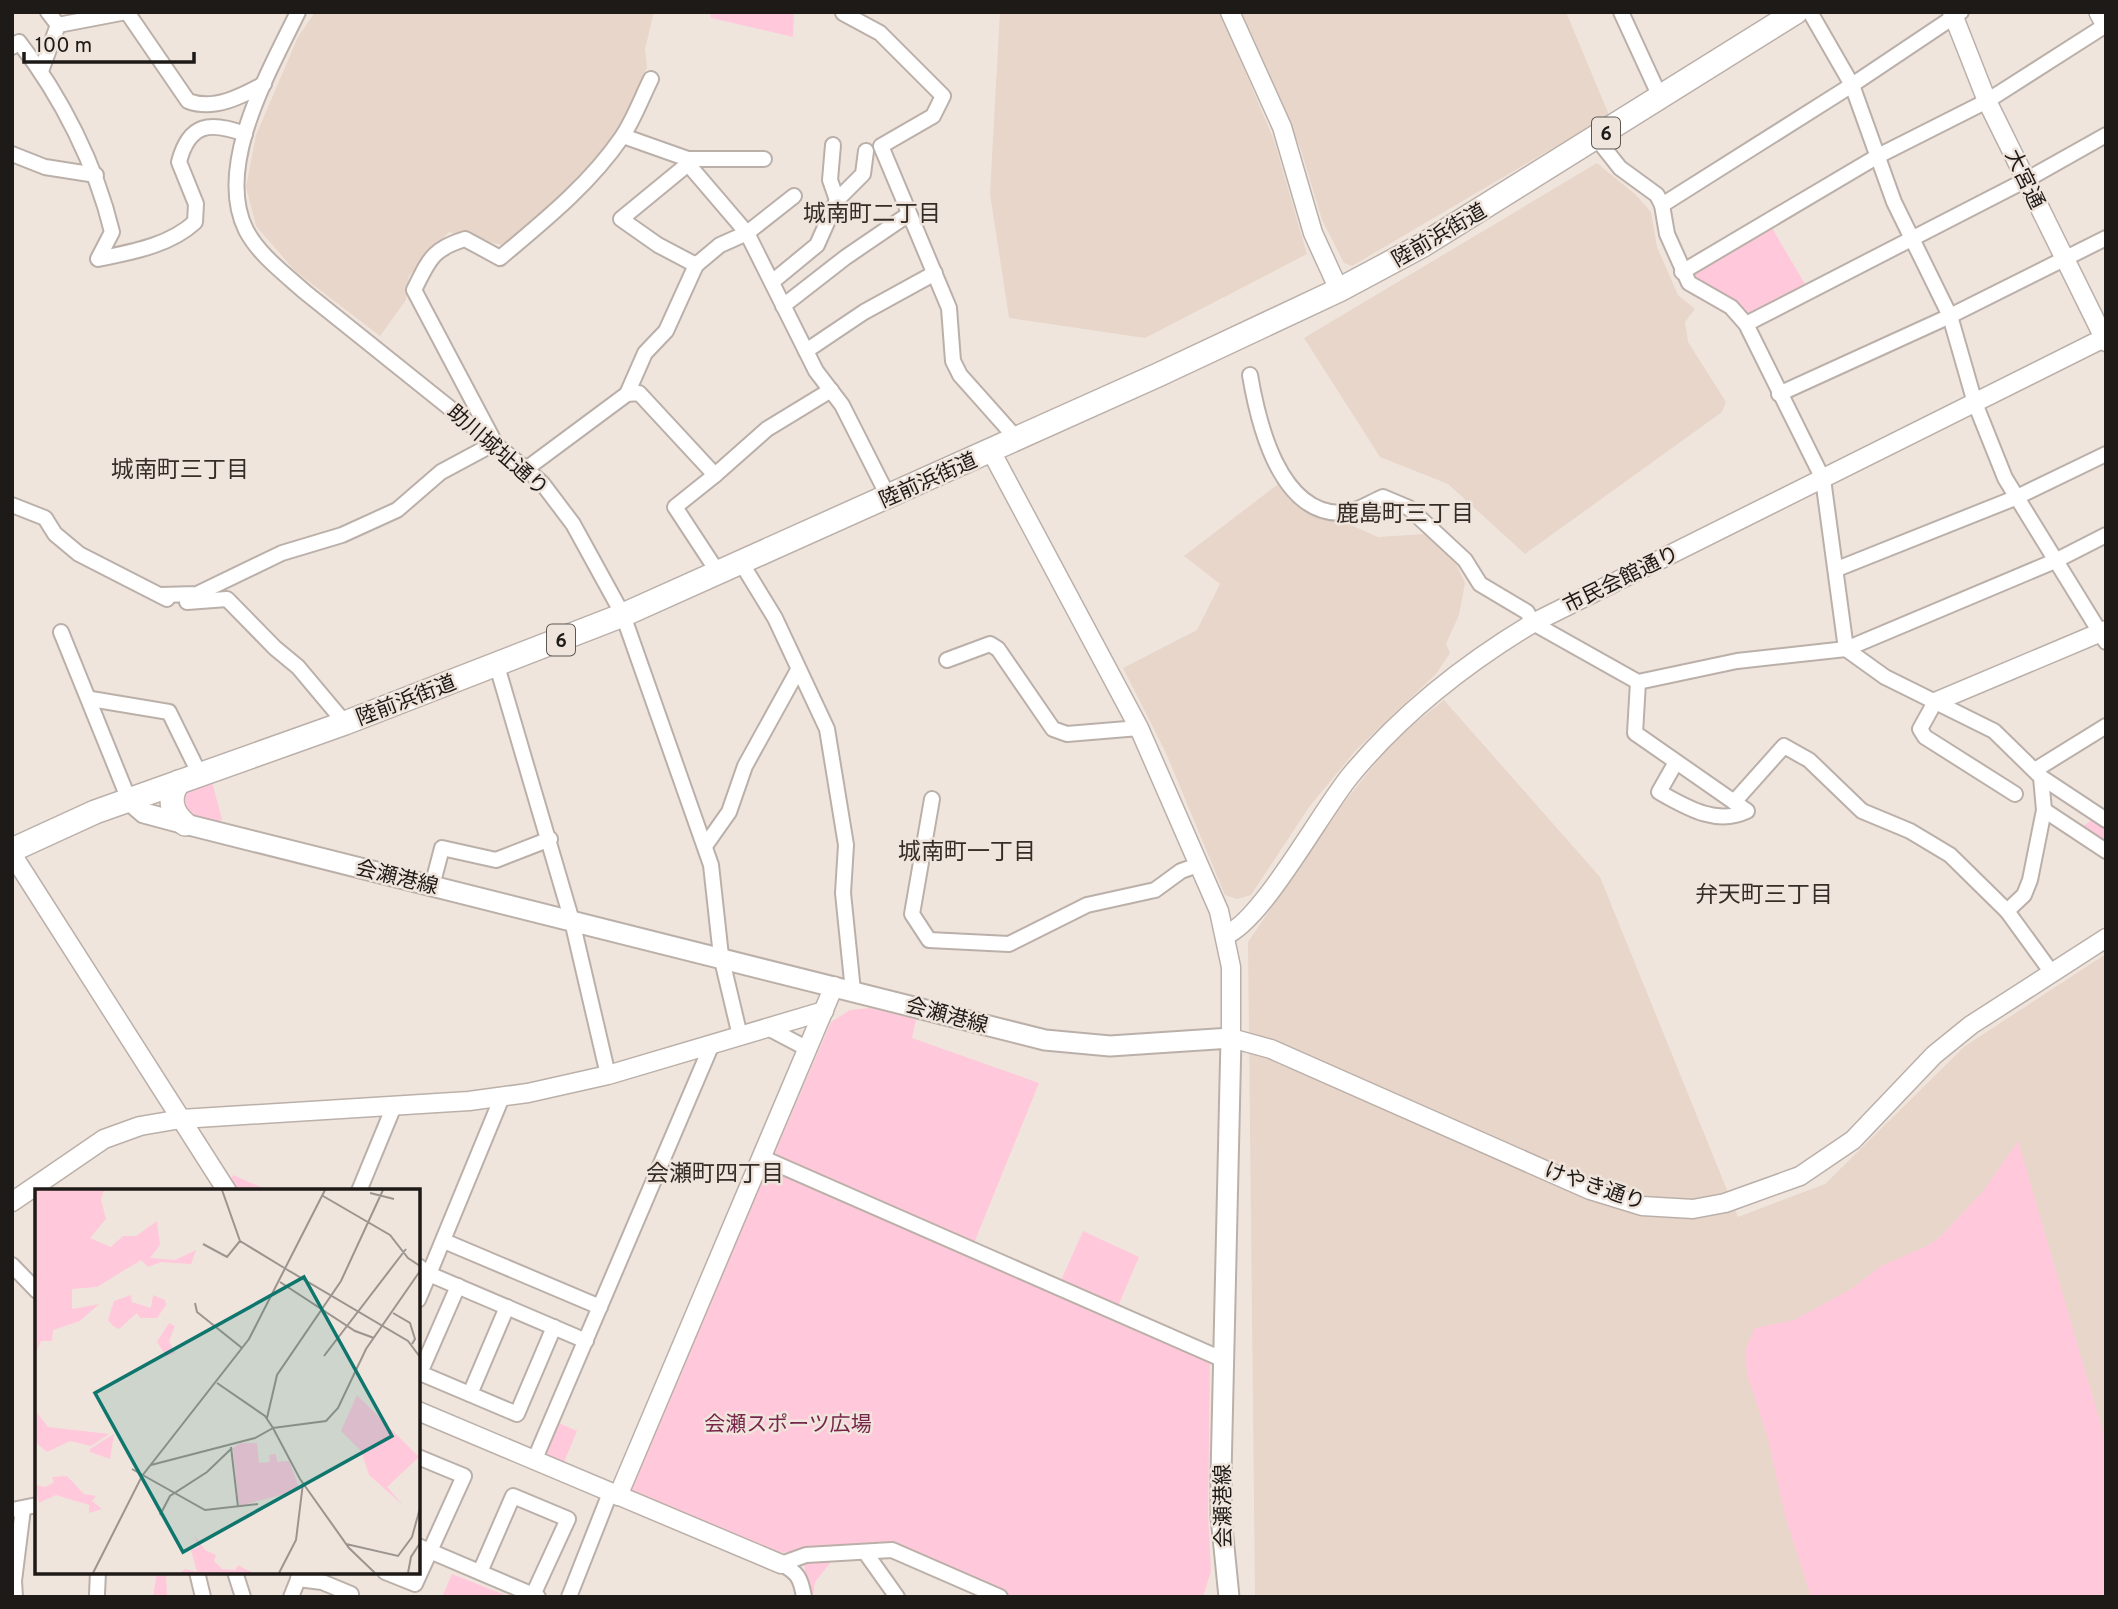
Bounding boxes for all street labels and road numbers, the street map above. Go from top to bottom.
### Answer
road number: 6 [1592,118,1620,148]
street label: 大宮通 [1998,145,2050,214]
street label: 陸前浜街道 [1388,198,1492,274]
street label: 助川城址通り [441,400,553,503]
street label: 陸前浜街道 [875,448,982,515]
street label: 市民会館通り [1559,541,1684,620]
road number: 6 [547,624,575,656]
street label: 陸前浜街道 [353,670,460,733]
street label: 会瀬港線 [353,855,441,902]
street label: 会瀬港線 [903,993,991,1040]
street label: けやき通り [1540,1158,1649,1217]
street label: 会瀬港線 [1210,1464,1239,1548]

